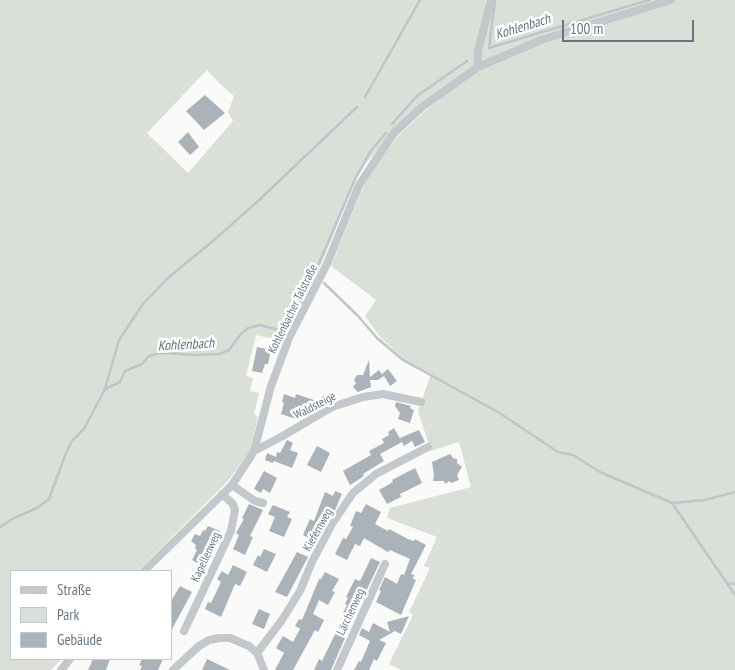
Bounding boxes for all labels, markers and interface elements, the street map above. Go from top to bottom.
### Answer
scale bar [565,10,698,42]
water label: Kohlenbach [493,11,553,43]
text: 100 m [570,19,603,38]
street label: Kohlenbacher Talstraße [265,262,321,356]
water label: Kohlenbach [157,335,215,355]
street label: Waldsteige [292,389,338,423]
street label: Kiefernweg [300,506,336,554]
street label: Kapellenweg [188,530,224,584]
legend [10,570,172,660]
text: Straße [57,580,91,599]
street label: Lärchenweg [334,586,368,638]
text: Park [57,605,79,624]
text: Gebäude [57,630,102,649]

